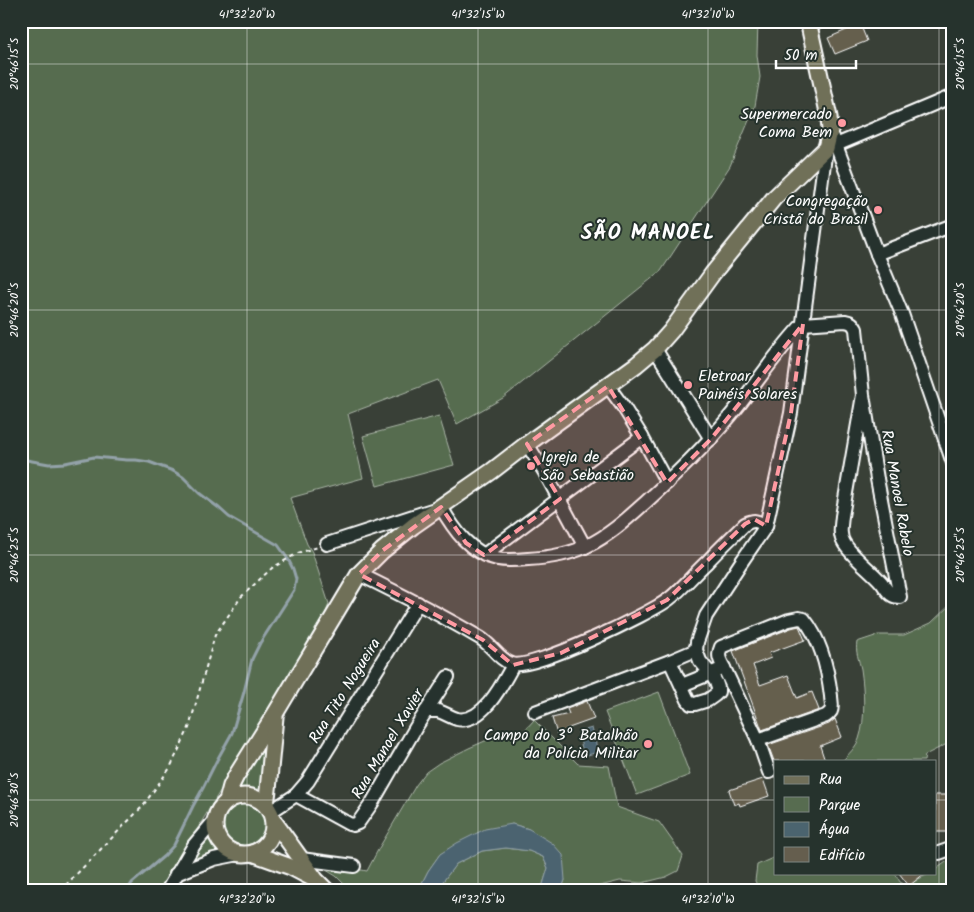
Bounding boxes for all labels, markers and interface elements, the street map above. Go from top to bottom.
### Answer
text: 41°32'20"W [219,5,275,24]
text: 41°32'15"W [451,5,505,24]
text: 41°32'10"W [681,5,735,24]
text: 20°46'15"S [5,37,24,90]
text: 20°46'15"S [951,37,970,90]
scale bar [776,38,856,70]
text: 50 m [784,44,818,68]
place label: Supermercado Coma Bem [741,102,832,145]
marker: Supermercado Coma Bem [836,117,848,129]
place label: Congregação Cristã do Brasil [763,189,868,232]
marker: Congregação Cristã do Brasil [872,204,884,216]
district label: SÃO MANOEL [581,217,715,250]
text: 20°46'20"S [5,282,24,338]
text: 20°46'20"S [951,282,970,338]
place label: Eletroar Painéis Solares [698,364,797,407]
marker: Eletroar Painéis Solares [682,379,694,391]
street label: Rua Manoel Rabelo [874,428,920,558]
place label: Igreja de São Sebastião [541,445,634,488]
marker: Igreja de São Sebastião [525,460,537,472]
text: 20°46'25"S [5,526,24,583]
text: 20°46'25"S [951,526,970,583]
street label: Rua Tito Nogueira [303,633,387,749]
street label: Rua Manoel Xavier [345,683,432,804]
place label: Campo do 3º Batalhão da Polícia Militar [484,723,640,766]
marker: Campo do 3º Batalhão da Polícia Militar [642,738,654,750]
legend [774,760,936,874]
text: Rua [819,768,842,792]
text: 20°46'30"S [5,772,24,828]
text: Parque [819,794,860,818]
text: Água [819,818,850,842]
text: Edifício [819,844,865,868]
text: 41°32'20"W [219,890,275,909]
text: 41°32'15"W [451,890,505,909]
text: 41°32'10"W [681,890,735,909]

